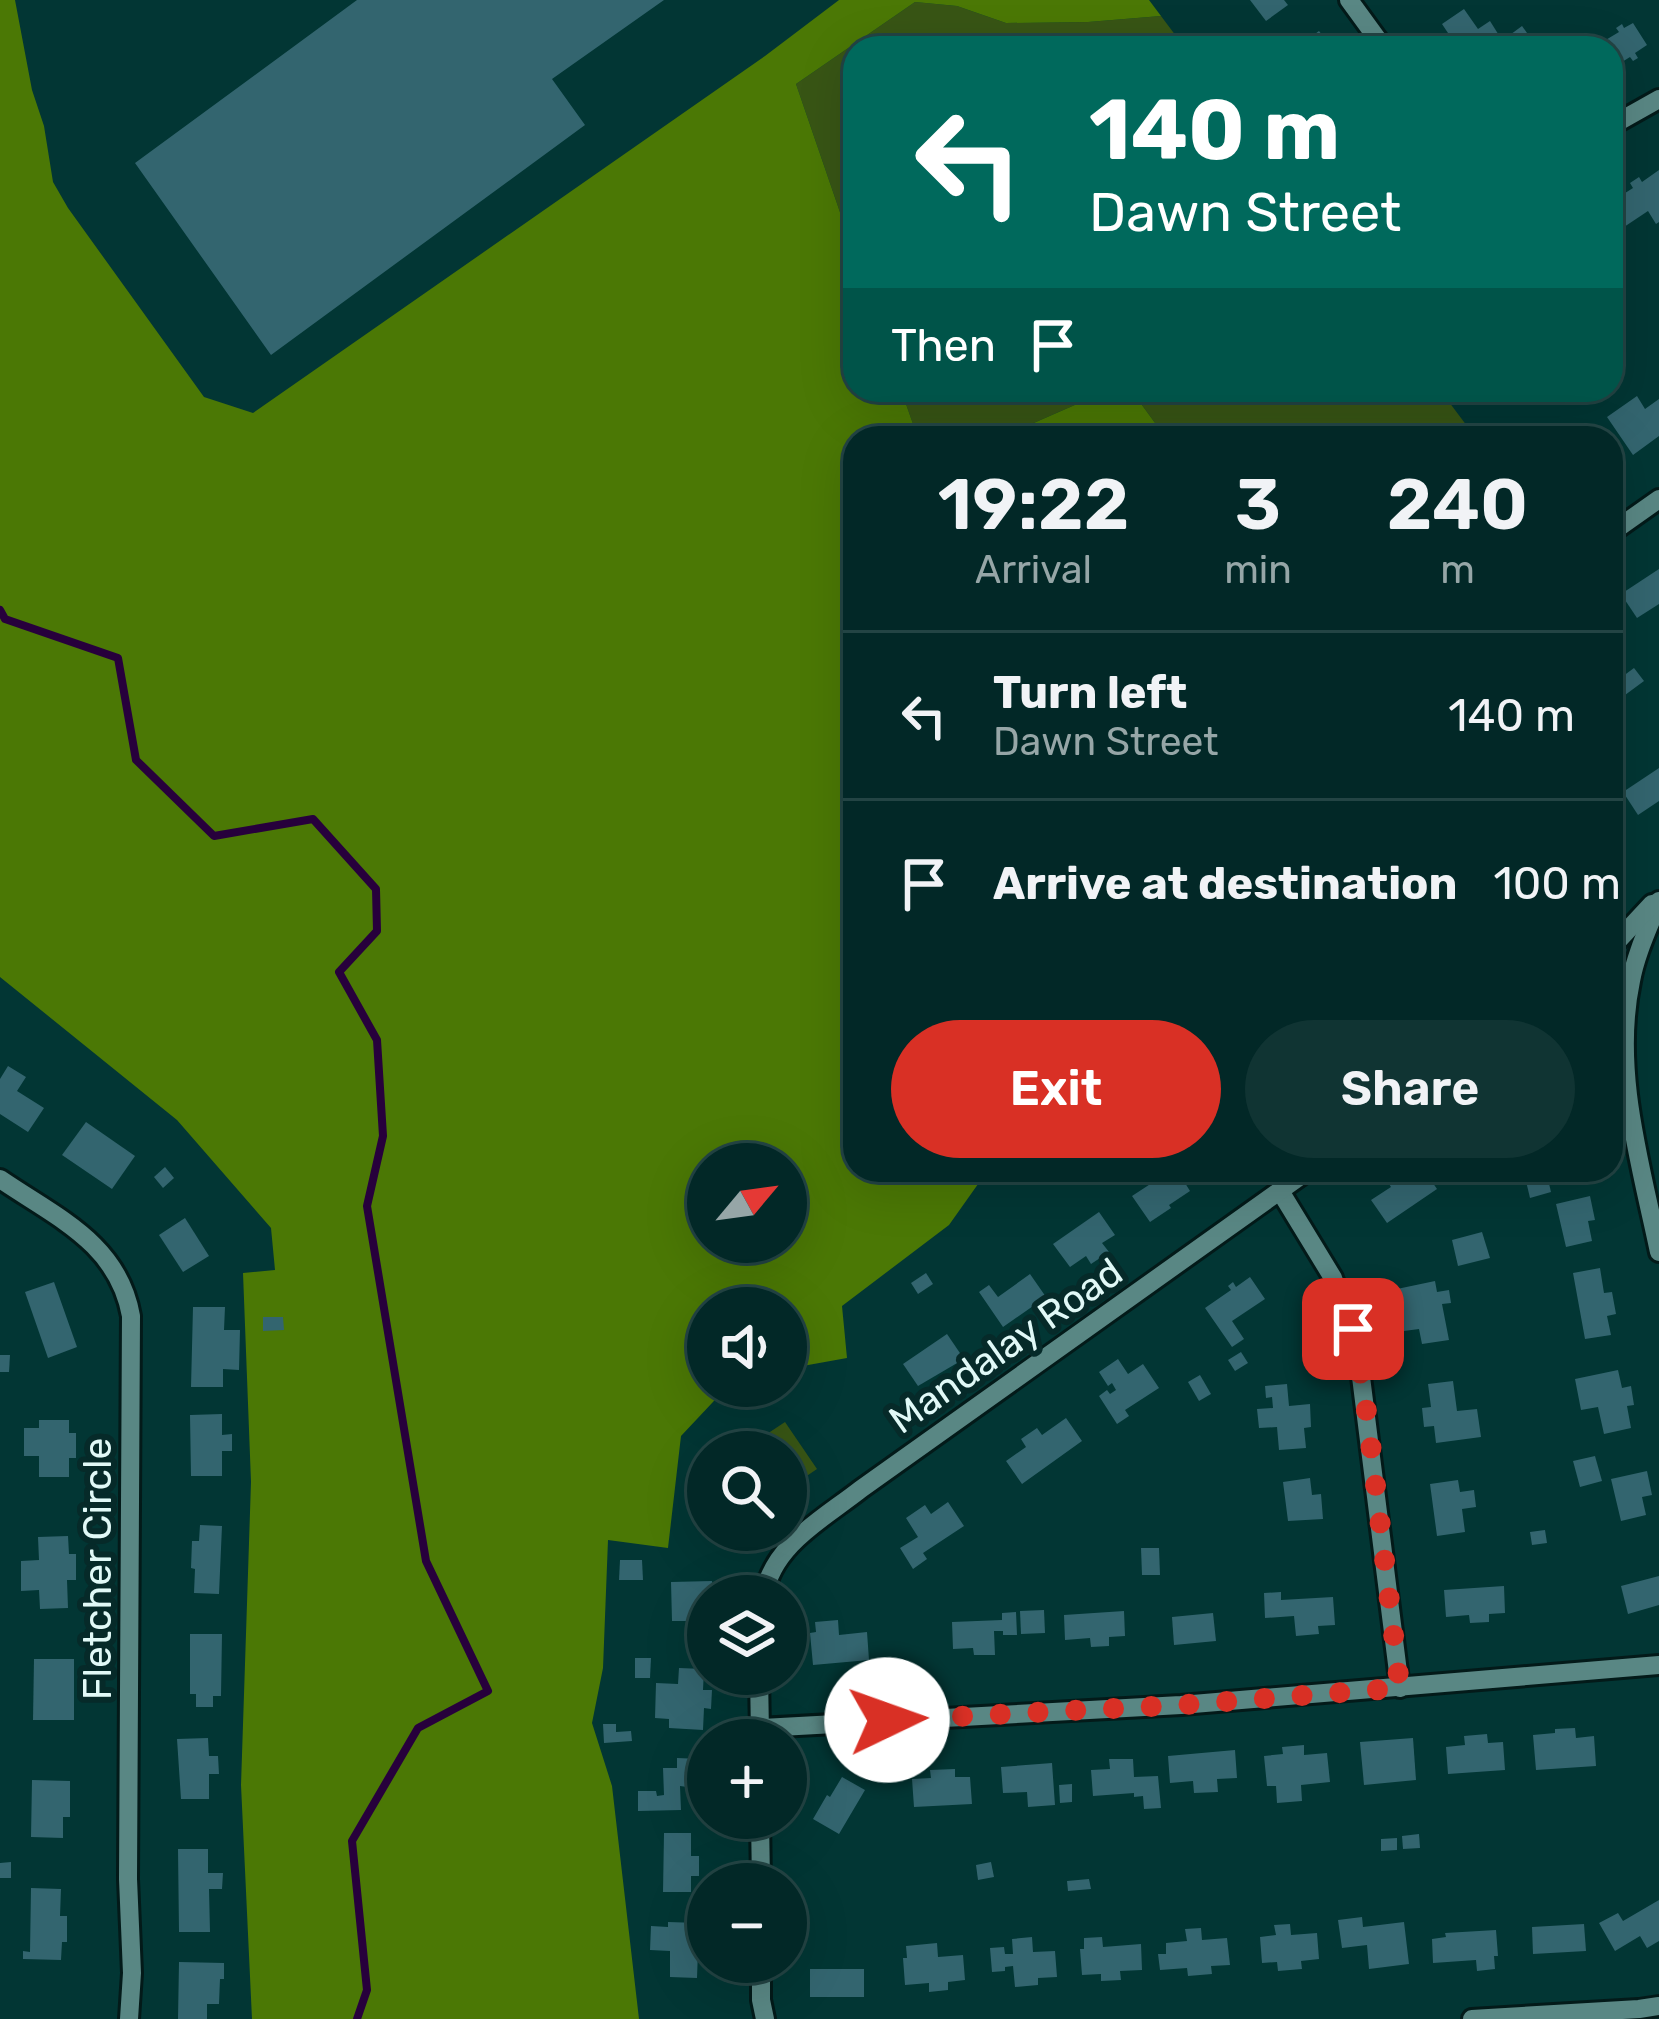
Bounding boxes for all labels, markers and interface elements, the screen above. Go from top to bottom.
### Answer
text: 140 m [1089,80,1340,180]
icon: left [891,84,1047,240]
text: Dawn Street [1089,181,1401,245]
icon: arrive [1020,312,1086,378]
text: Then [891,319,996,372]
text: 19:22 [938,462,1129,547]
text: 3 [1235,462,1281,547]
text: 240 [1387,462,1528,547]
text: Arrival [975,547,1092,593]
text: min [1224,547,1292,593]
text: m [1440,547,1475,593]
text: Turn left [993,666,1187,719]
icon: left [891,683,957,749]
text: 140 m [1448,689,1575,742]
text: Dawn Street [993,719,1219,765]
icon: arrive [891,851,957,917]
text: Arrive at destination [993,857,1458,910]
text: 100 m [1494,857,1621,910]
button: Exit [891,1020,1221,1158]
button: Share [1245,1020,1575,1158]
north arrow [687,1143,807,1263]
map controls [687,1143,807,1983]
street label: Mandalay Road [881,1249,1131,1443]
pin [1302,1278,1404,1380]
button: sound [687,1287,807,1407]
icon: arrive [1320,1296,1386,1362]
button: search [687,1431,807,1551]
street label: Fletcher Circle [75,1438,121,1700]
button: layers [687,1575,807,1695]
position arrow [824,1657,950,1783]
button: + [687,1719,807,1839]
button: − [687,1863,807,1983]

